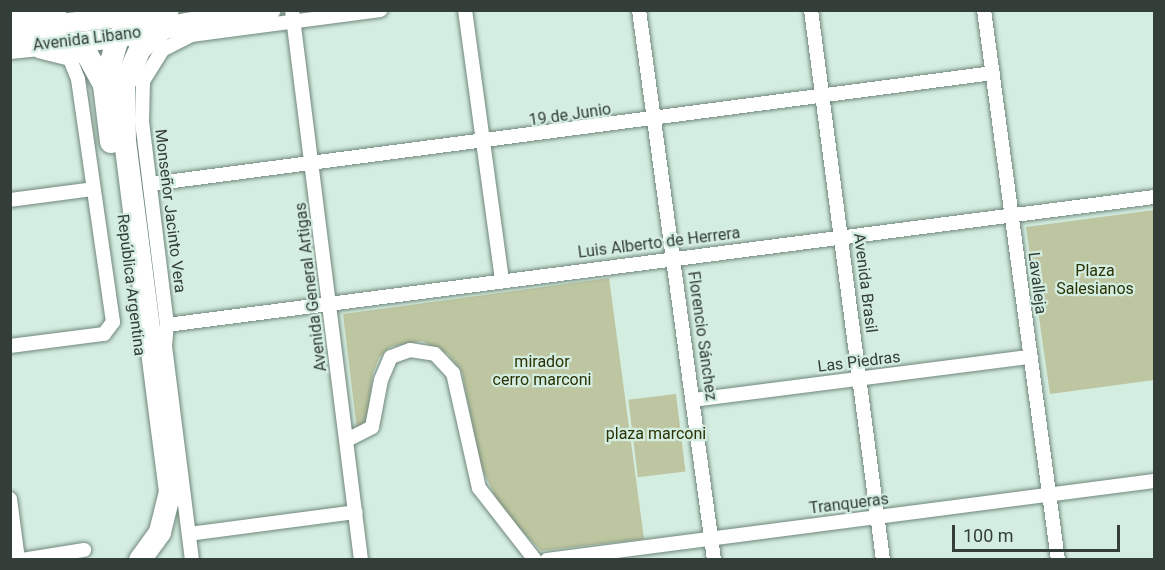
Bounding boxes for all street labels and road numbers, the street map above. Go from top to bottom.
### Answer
street label: Avenida Libano [32,23,142,55]
street label: 19 de Junio [528,100,612,130]
street label: Monseñor Jacinto Vera [150,128,190,294]
street label: Avenida General Artigas [291,201,331,373]
street label: República Argentina [113,213,149,357]
street label: Luis Alberto de Herrera [577,224,741,262]
street label: Avenida Brasil [849,232,881,334]
street label: Lavalleja [1024,251,1050,315]
street label: Florencio Sánchez [683,270,721,402]
street label: Las Piedras [817,347,901,377]
street label: Tranqueras [808,490,890,518]

